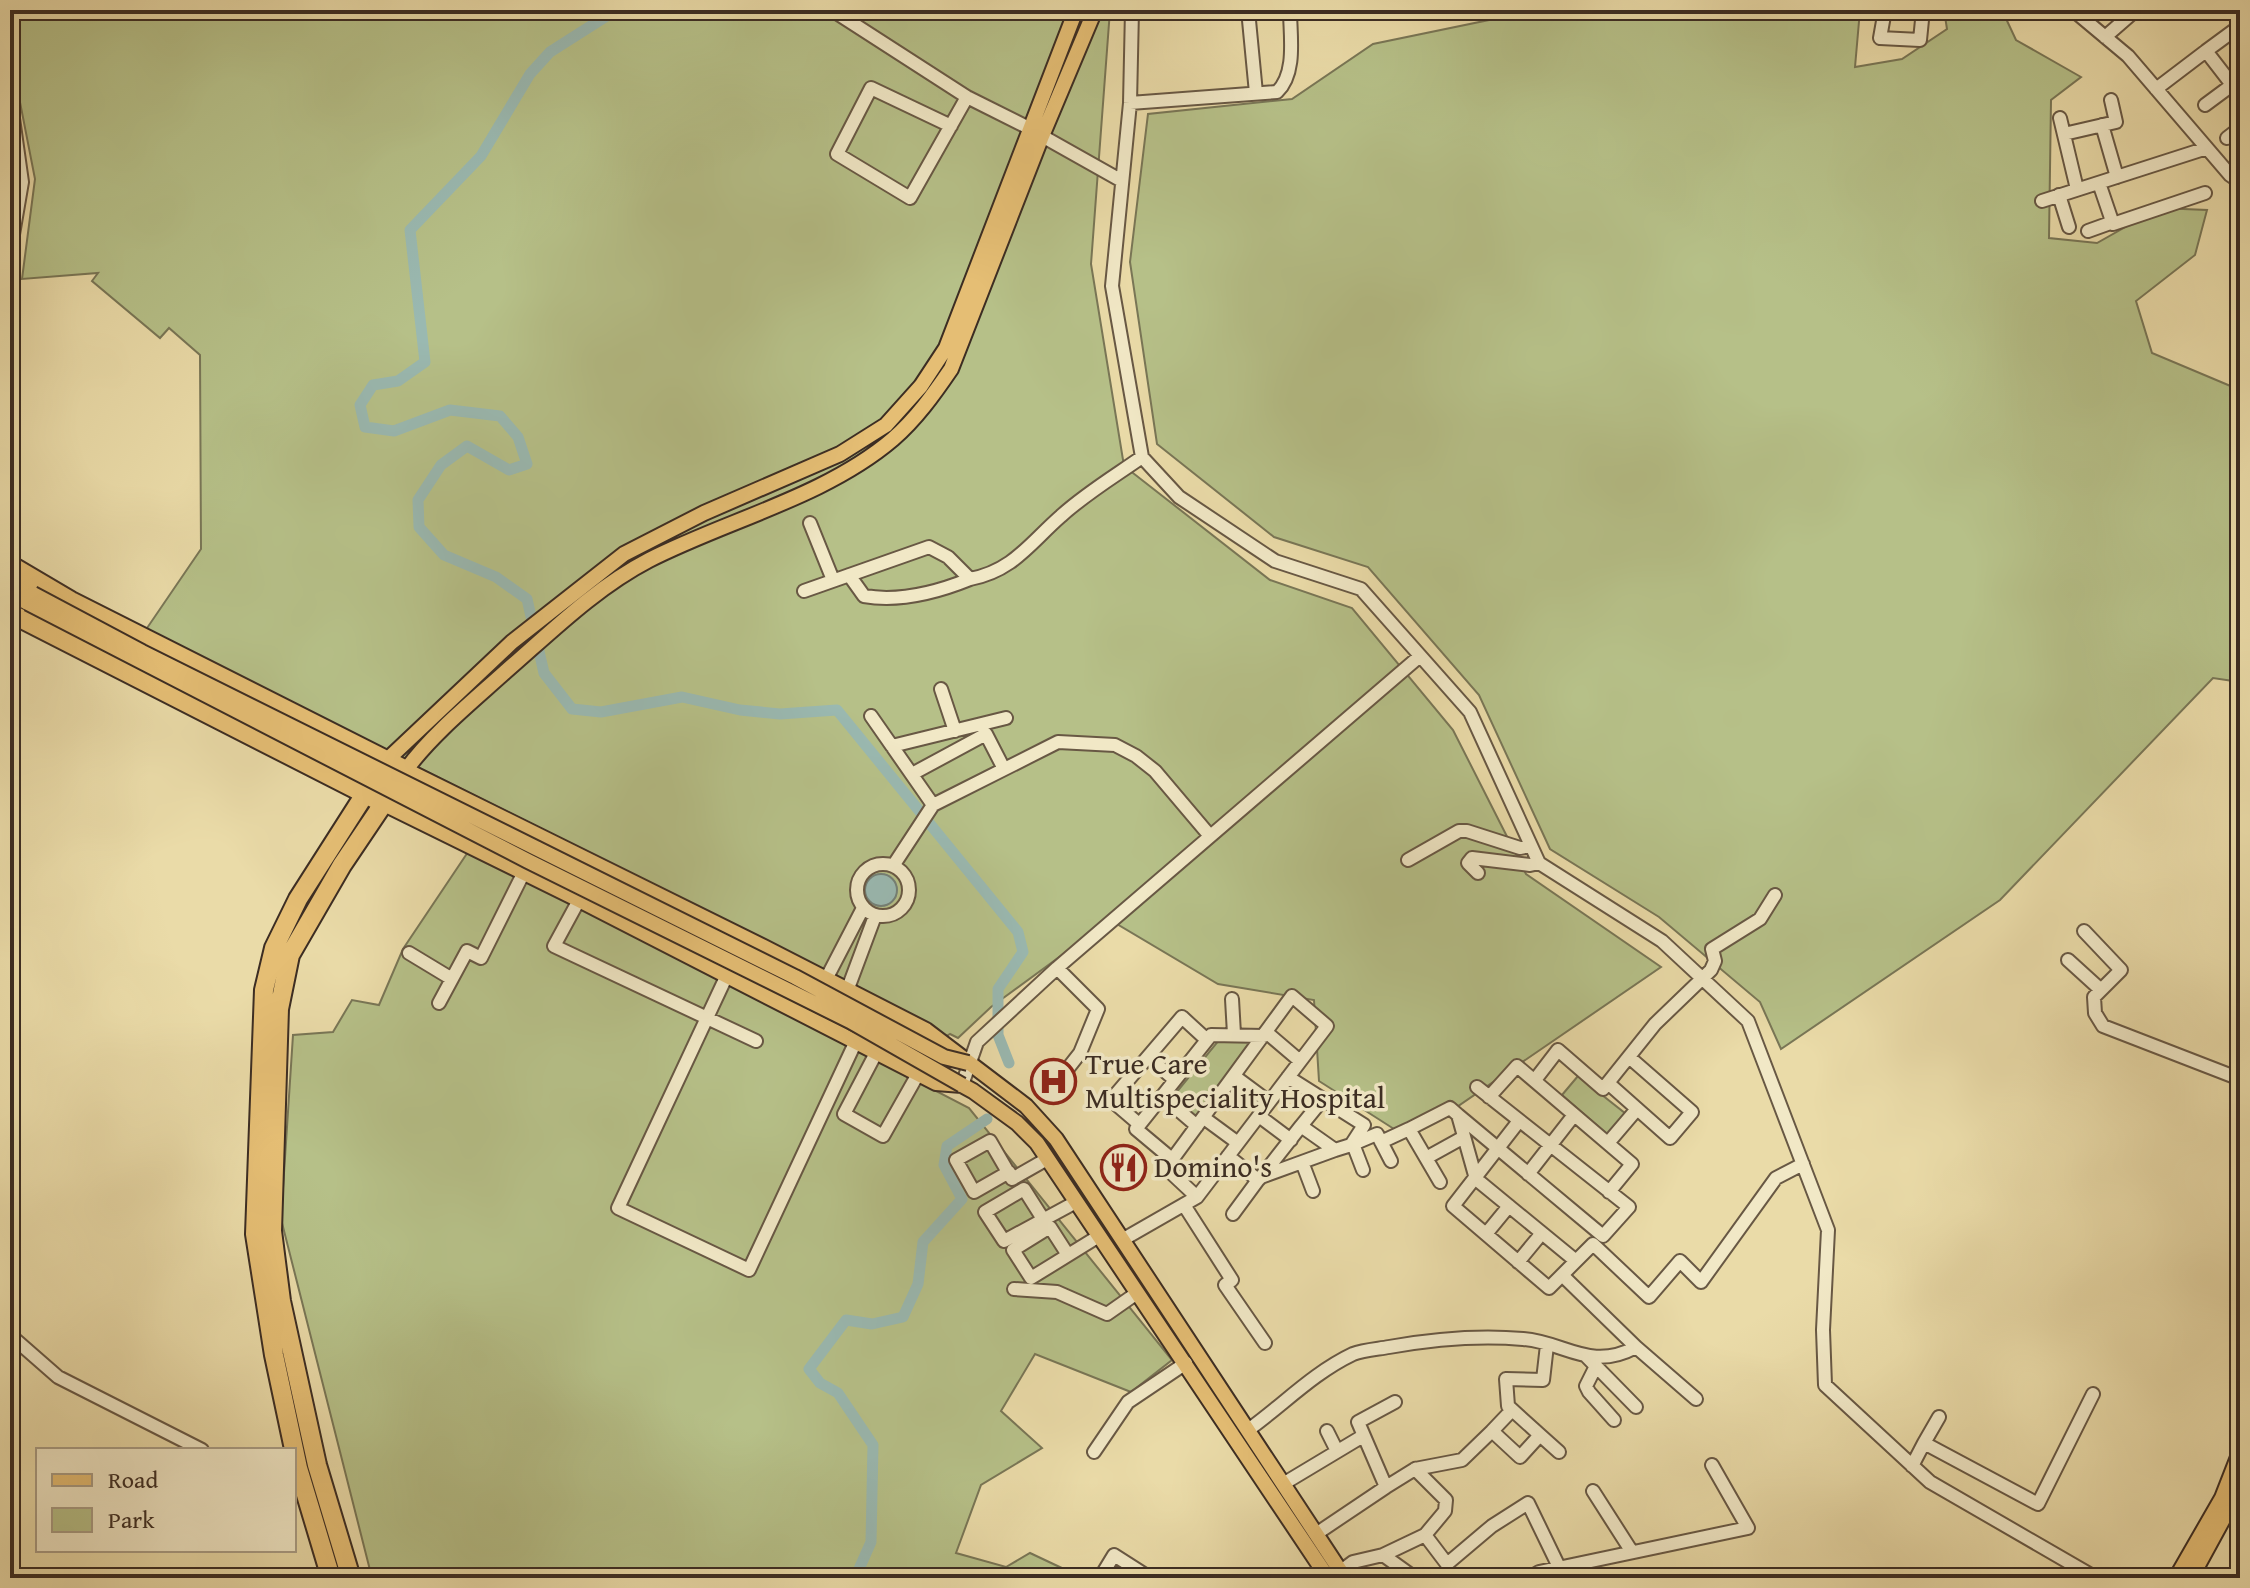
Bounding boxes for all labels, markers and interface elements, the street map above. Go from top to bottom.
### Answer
place label: True Care Multispeciality Hospital [1085,1041,1385,1119]
hospital icon: True Care Multispeciality Hospital [1030,1057,1078,1105]
restaurant icon: Domino's [1099,1143,1147,1191]
place label: Domino's [1154,1144,1272,1188]
legend [36,1448,296,1552]
text: Road [108,1462,158,1497]
text: Park [108,1502,155,1537]

